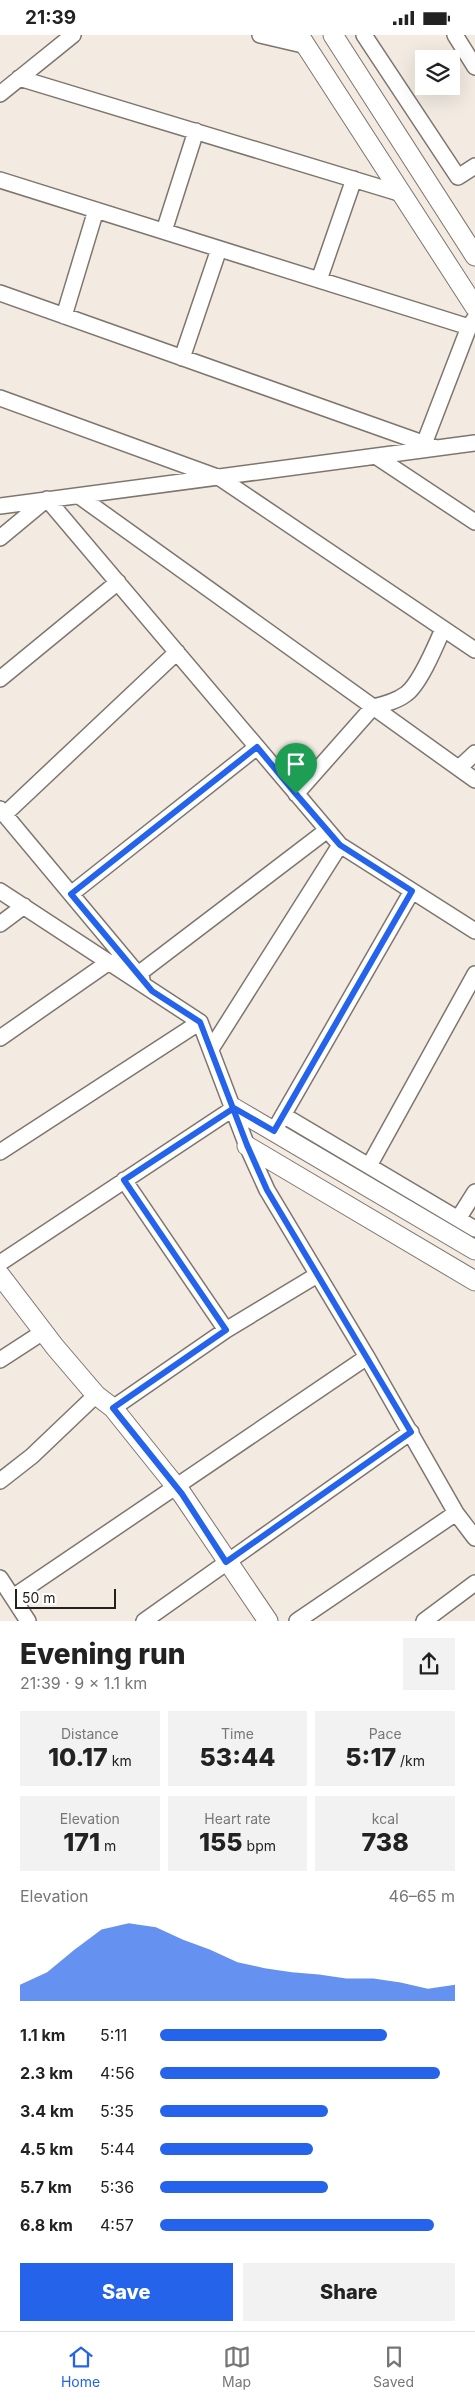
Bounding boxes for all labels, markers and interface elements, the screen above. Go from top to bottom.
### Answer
text: 21:39 [25,6,76,29]
map controls [415,50,460,95]
button: layers [415,50,460,95]
pin [275,743,317,794]
icon: arrive [282,750,310,778]
scale bar [15,1586,116,1609]
text: 50 m [22,1589,56,1606]
text: Evening run [20,1637,186,1671]
button: share [403,1638,455,1690]
text: 21:39 · 9 × 1.1 km [20,1673,147,1693]
text: Distance [61,1725,119,1742]
text: Time [221,1725,254,1742]
text: Pace [369,1725,402,1742]
text: 10.17 [48,1742,108,1772]
text: 53:44 [200,1742,275,1772]
text: 5:17 [345,1742,396,1772]
text: km [108,1752,132,1769]
text: /km [396,1752,425,1769]
text: Elevation [60,1810,120,1827]
text: Heart rate [204,1810,271,1827]
text: kcal [372,1810,399,1827]
text: 171 [63,1827,100,1857]
text: 155 [199,1827,243,1857]
text: 738 [362,1827,409,1857]
text: m [100,1837,116,1854]
text: bpm [243,1837,276,1854]
text: Elevation [20,1886,89,1906]
text: 46–65 m [389,1886,455,1906]
text: 1.1 km [20,2025,65,2045]
text: 5:11 [100,2025,127,2045]
text: 2.3 km [20,2063,73,2083]
text: 4:56 [100,2063,135,2083]
text: 3.4 km [20,2101,74,2121]
text: 5:35 [100,2101,134,2121]
text: 4.5 km [20,2139,73,2159]
text: 5:44 [100,2139,135,2159]
text: 5.7 km [20,2177,72,2197]
text: 5:36 [100,2177,134,2197]
text: 6.8 km [20,2215,73,2235]
text: 4:57 [100,2215,134,2235]
button: Save [20,2263,233,2321]
button: Share [243,2263,455,2321]
tab: Home [61,2343,100,2390]
tab: Map [222,2343,251,2390]
tab: Saved [373,2343,414,2390]

